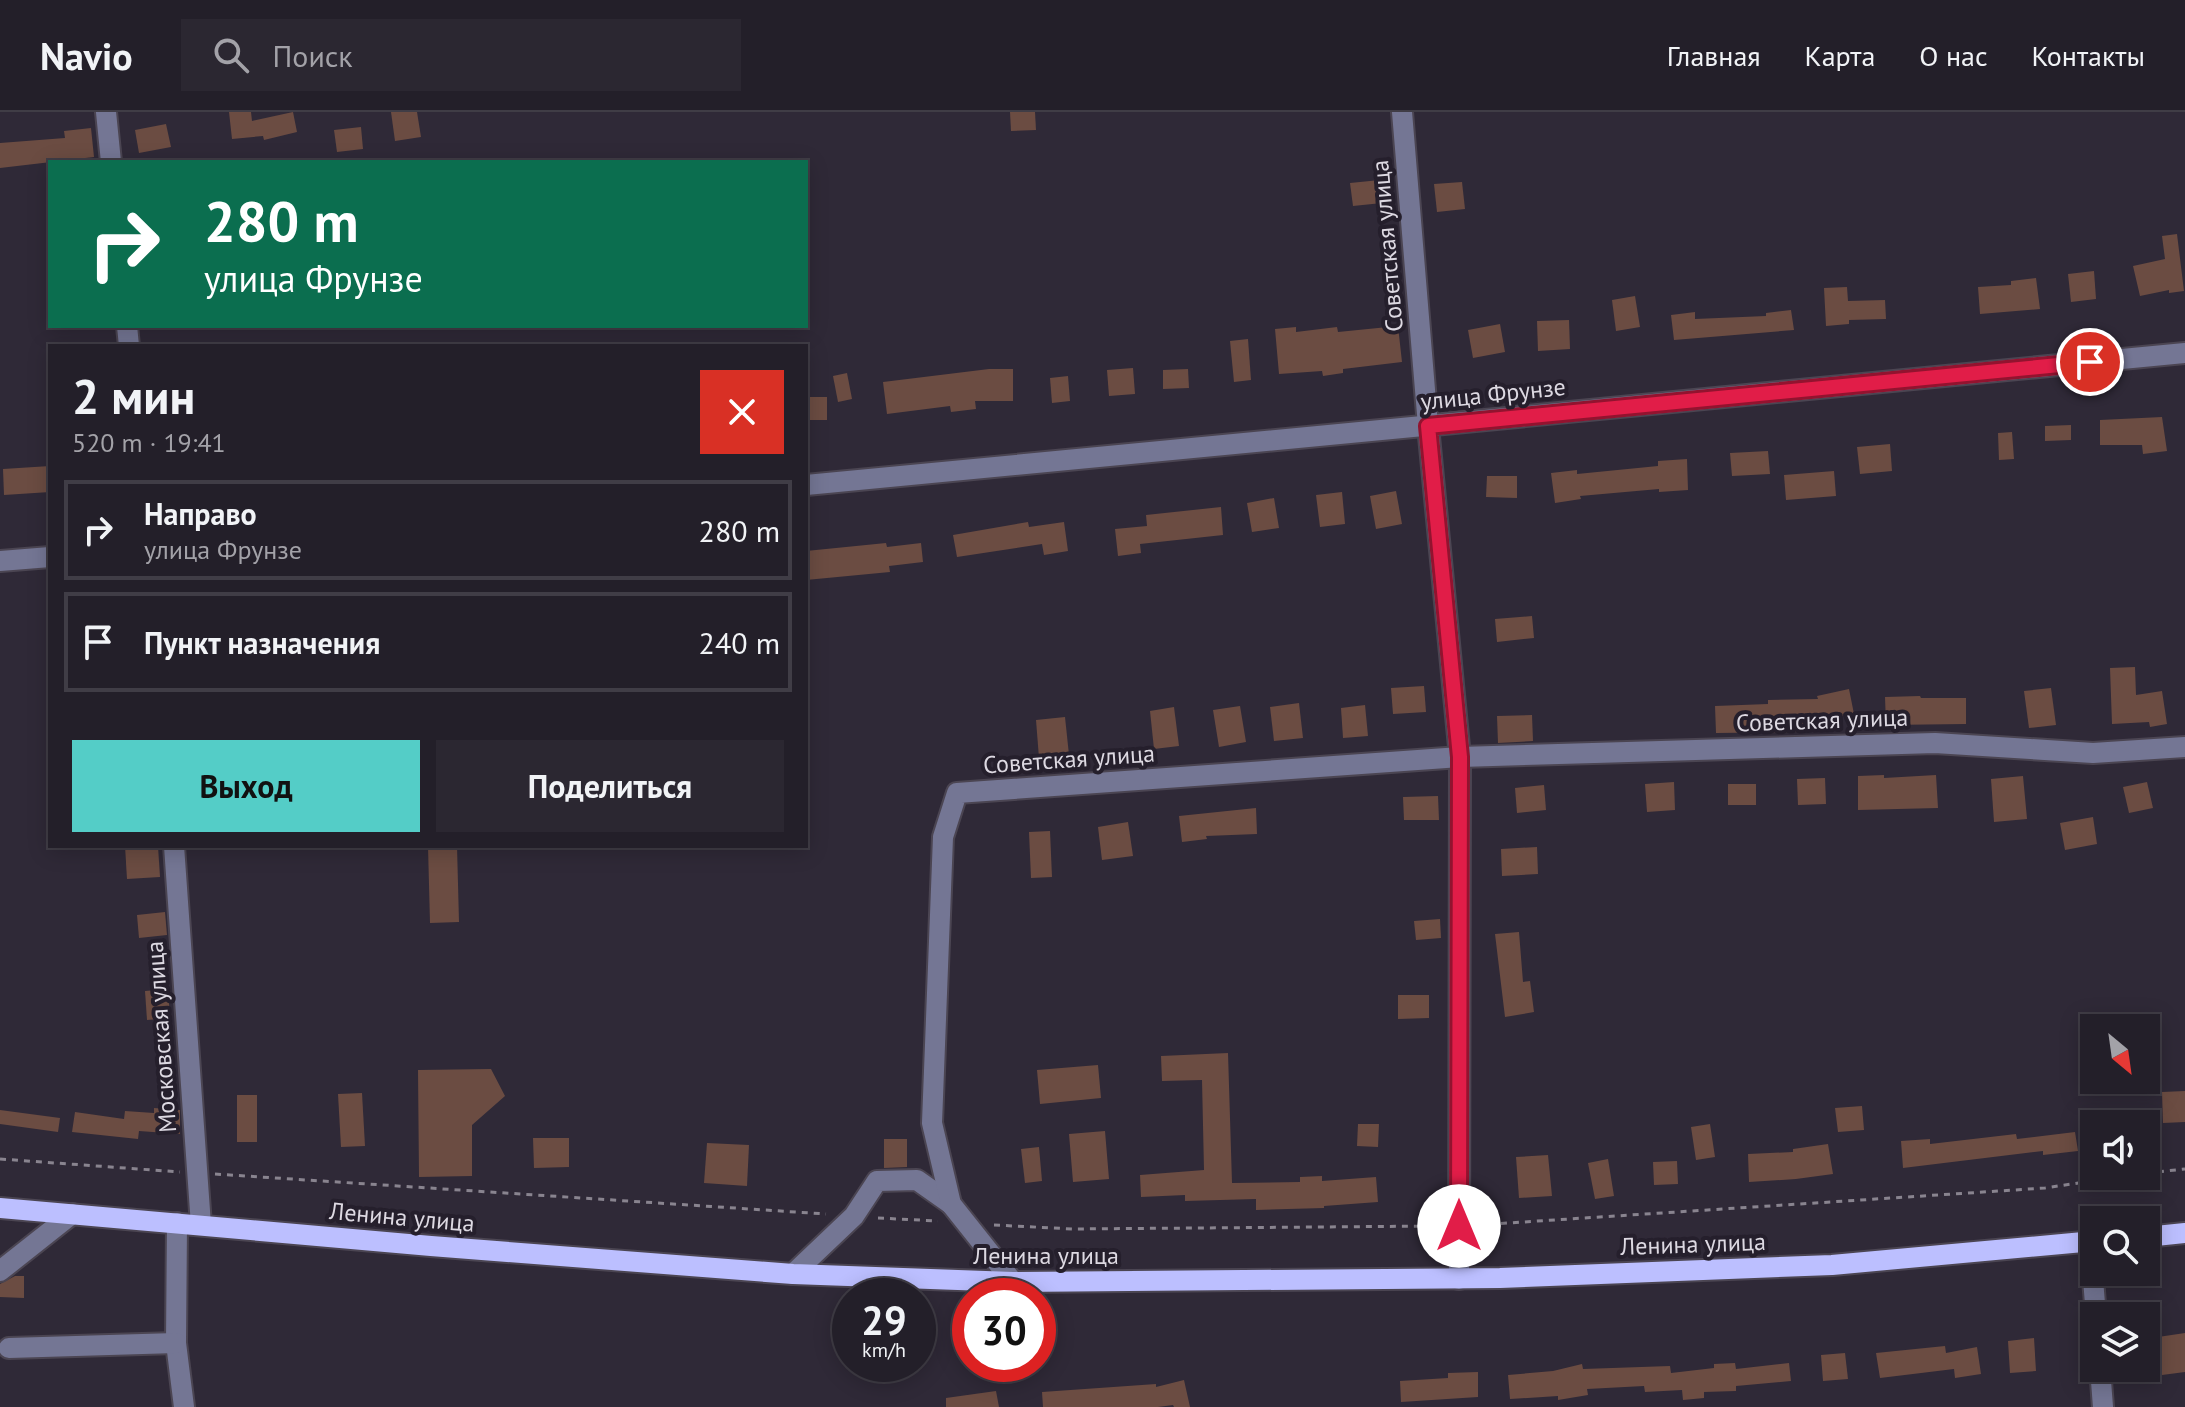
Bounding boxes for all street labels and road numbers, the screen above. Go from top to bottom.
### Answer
street label: Советская улица [1364,159,1410,333]
street label: улица Фрунзе [1419,371,1567,417]
street label: Советская улица [1735,702,1909,738]
street label: Советская улица [982,738,1156,780]
street label: Московская улица [139,940,183,1134]
street label: Ленина улица [327,1195,476,1239]
street label: Ленина улица [1619,1226,1766,1262]
street label: Ленина улица [972,1240,1119,1271]

